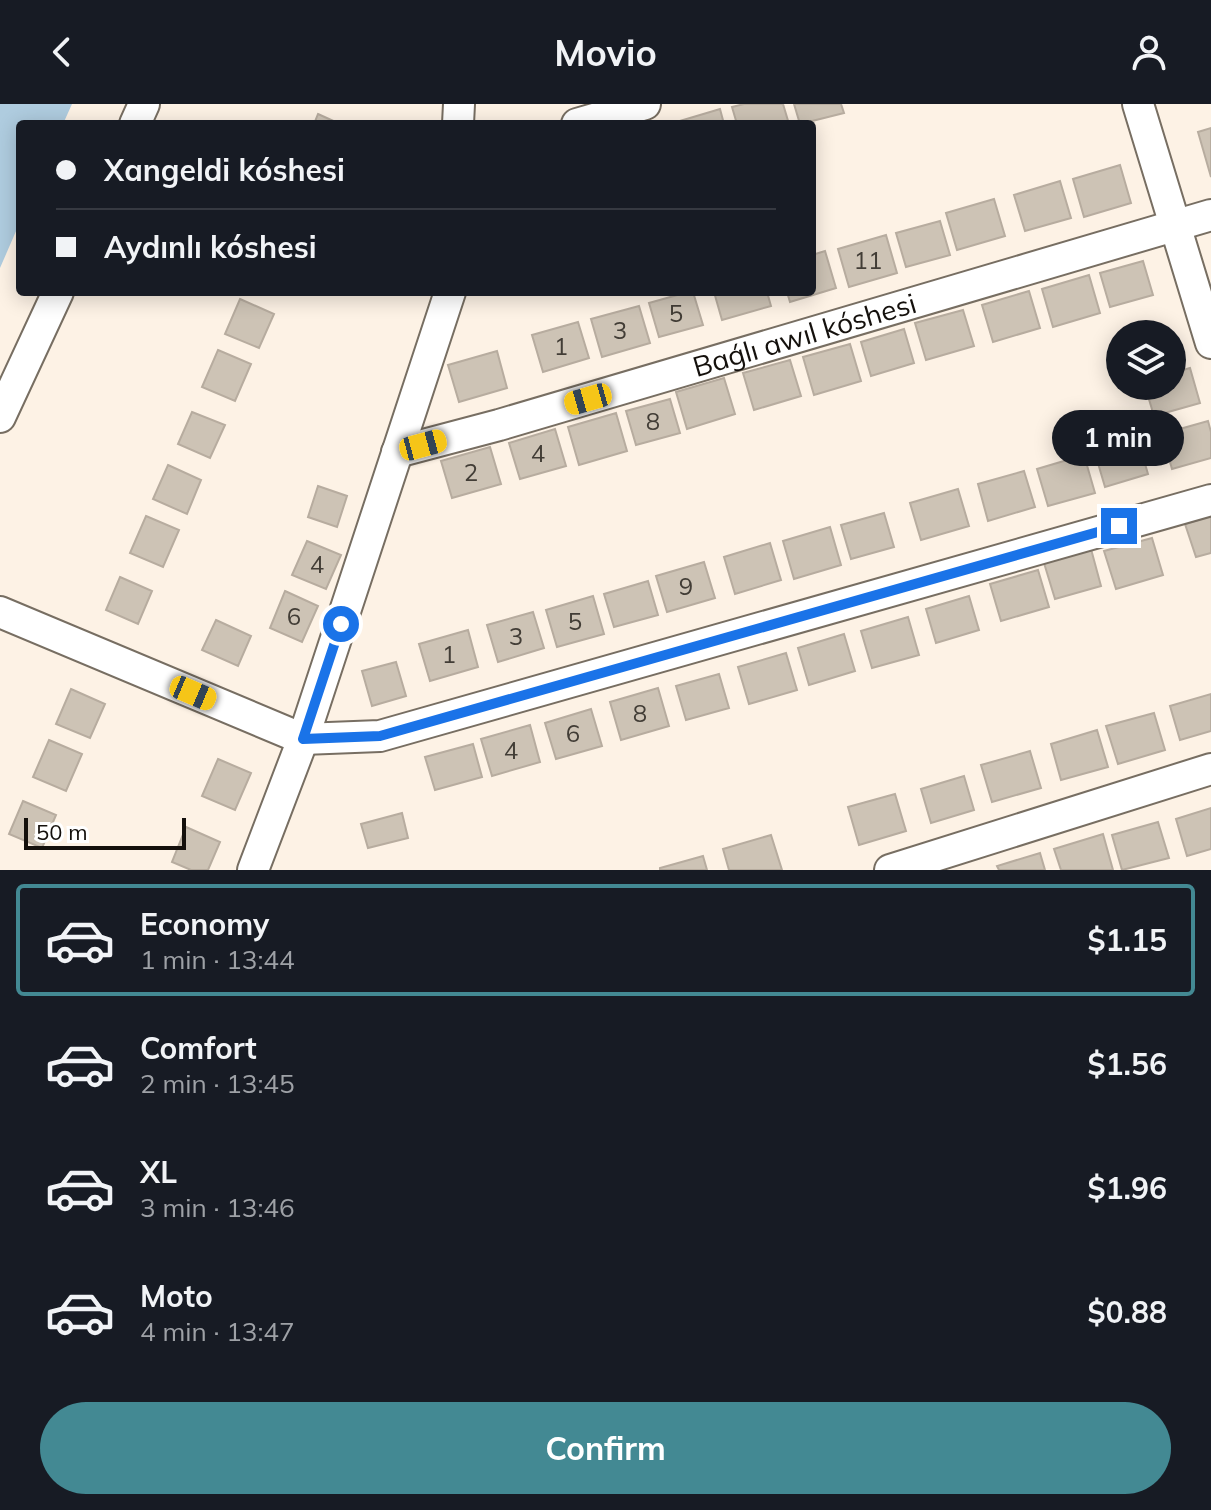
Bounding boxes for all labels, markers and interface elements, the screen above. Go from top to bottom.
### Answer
icon: back [40,30,84,74]
text: Movio [554,30,657,75]
icon: person [1127,30,1171,74]
text: Xangeldi kóshesi [104,151,345,189]
text: Aydınlı kóshesi [104,228,317,266]
house number: 11 [854,245,882,275]
street label: Baǵlı awıl kóshesi [688,285,920,384]
house number: 5 [669,298,683,328]
house number: 3 [613,315,627,345]
map controls [1106,320,1186,400]
button: layers [1106,320,1186,400]
house number: 1 [554,331,568,361]
car [562,381,614,417]
house number: 8 [646,406,660,436]
callout: 1 min [1053,410,1185,466]
text: 1 min [1084,421,1152,454]
car [397,427,449,463]
house number: 4 [531,438,545,468]
house number: 2 [464,457,478,487]
route end [1101,508,1137,544]
house number: 4 [310,549,324,579]
house number: 9 [679,571,693,601]
house number: 6 [287,601,301,631]
route start [323,606,359,642]
house number: 5 [568,606,582,636]
house number: 3 [509,621,523,651]
house number: 1 [442,639,456,669]
car [166,673,220,713]
house number: 8 [633,698,647,728]
house number: 6 [566,718,580,748]
house number: 4 [504,735,518,765]
scale bar [24,814,186,850]
text: 50 m [36,818,87,846]
icon: car [44,904,116,976]
text: Economy [140,905,269,943]
text: $1.15 [1088,921,1167,959]
text: 1 min · 13:44 [140,943,295,976]
icon: car [44,1028,116,1100]
text: Comfort [140,1029,257,1067]
text: $1.56 [1088,1045,1167,1083]
text: 2 min · 13:45 [140,1067,295,1100]
icon: car [44,1152,116,1224]
text: XL [140,1153,177,1191]
text: $1.96 [1088,1169,1167,1207]
text: 3 min · 13:46 [140,1191,295,1224]
icon: car [44,1276,116,1348]
text: Moto [140,1277,213,1315]
text: $0.88 [1088,1293,1167,1331]
text: 4 min · 13:47 [140,1315,295,1348]
button: Confirm [40,1402,1171,1494]

